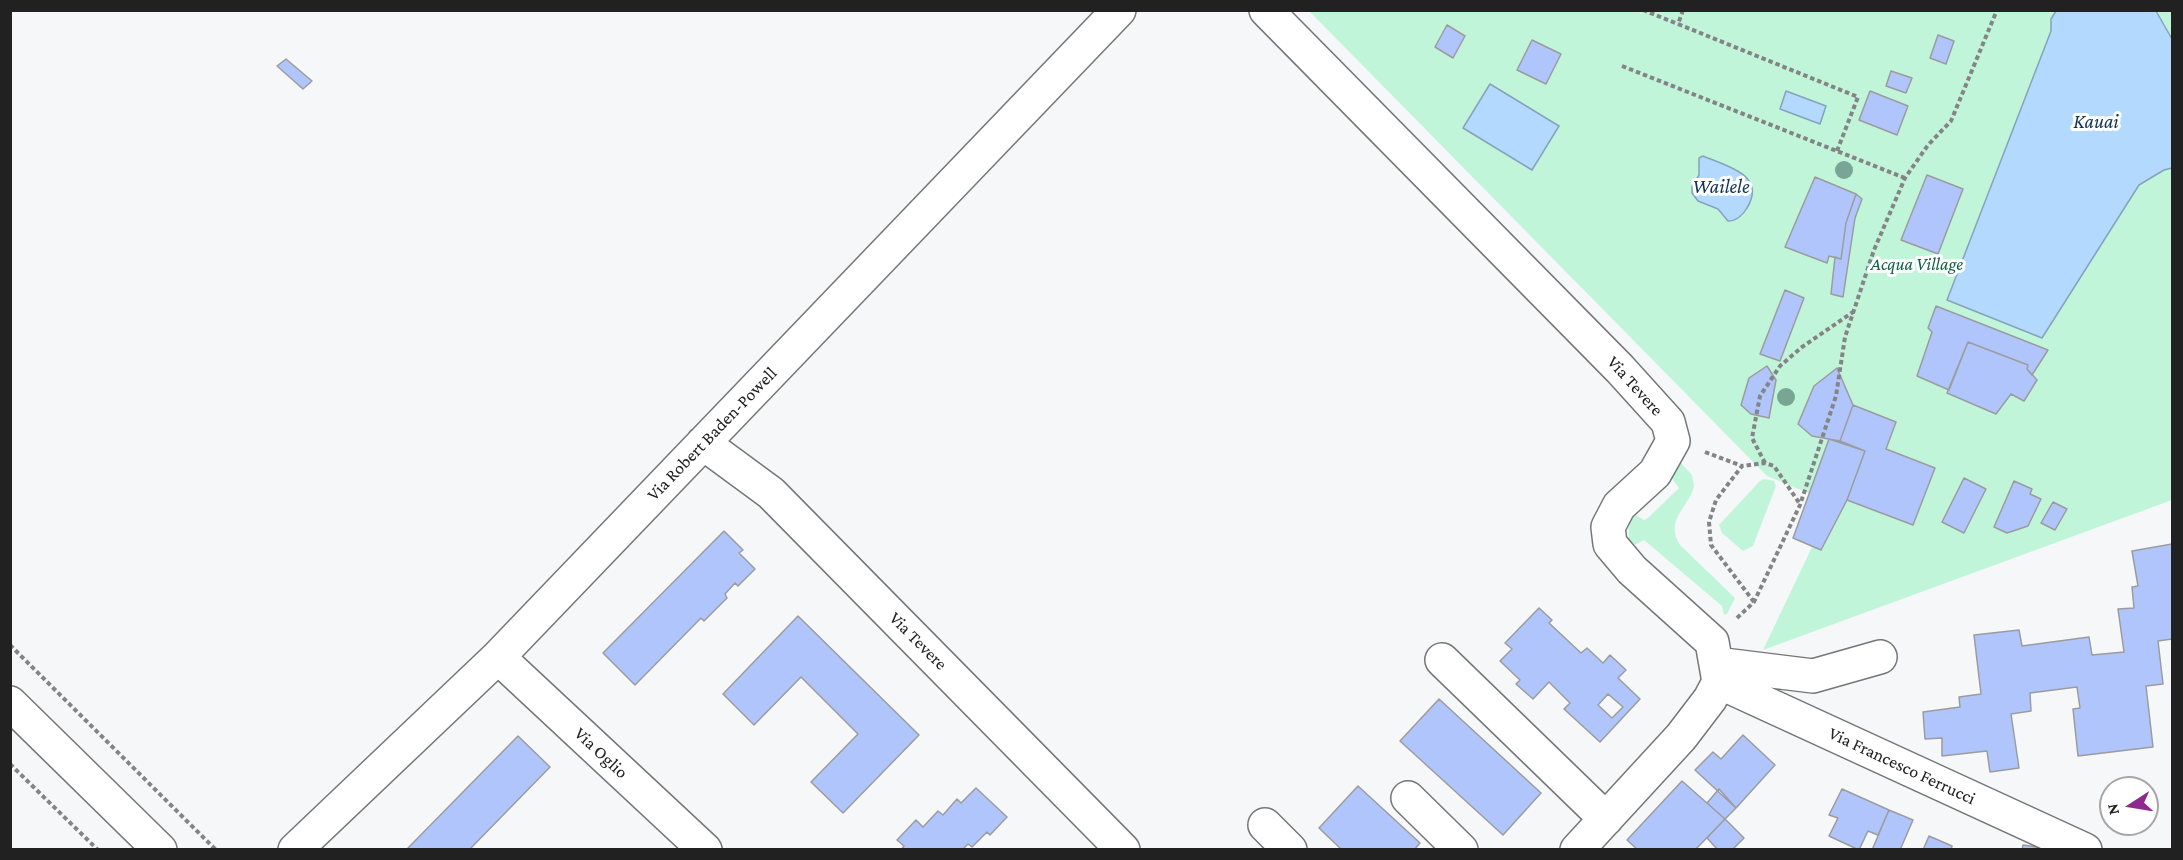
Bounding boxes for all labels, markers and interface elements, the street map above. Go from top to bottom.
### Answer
water label: Kauai [2073,110,2119,134]
water label: Wailele [1692,175,1750,199]
park label: Acqua Village [1871,253,1963,275]
street label: Via Tevere [1602,352,1668,420]
street label: Via Robert Baden-Powell [642,363,782,505]
street label: Via Tevere [884,607,952,675]
street label: Via Francesco Ferrucci [1825,722,1979,810]
street label: Via Oglio [570,723,632,783]
north arrow [2099,776,2159,836]
text: N [2103,802,2122,817]

